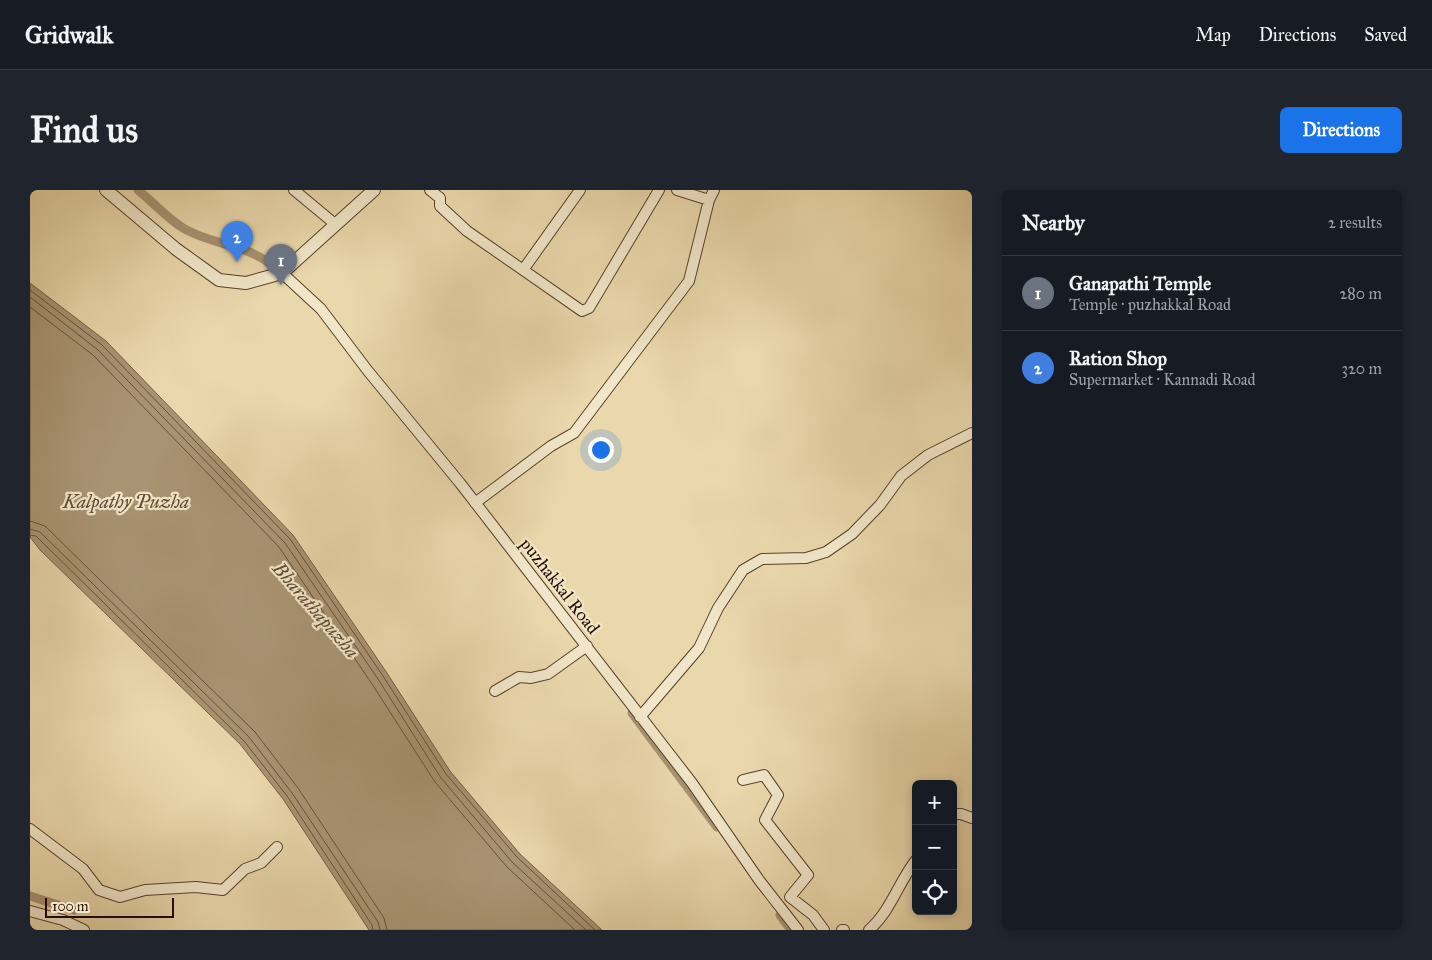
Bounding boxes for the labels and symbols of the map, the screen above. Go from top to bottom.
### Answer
pin: 2 [221,221,253,262]
pin: 1 [265,244,297,285]
your location [588,437,614,463]
water label: Kalpathy Puzha [62,490,189,514]
street label: puzhakkal Road [515,533,604,638]
water label: Bharathapuzha [267,557,364,663]
scale bar [45,895,174,918]

